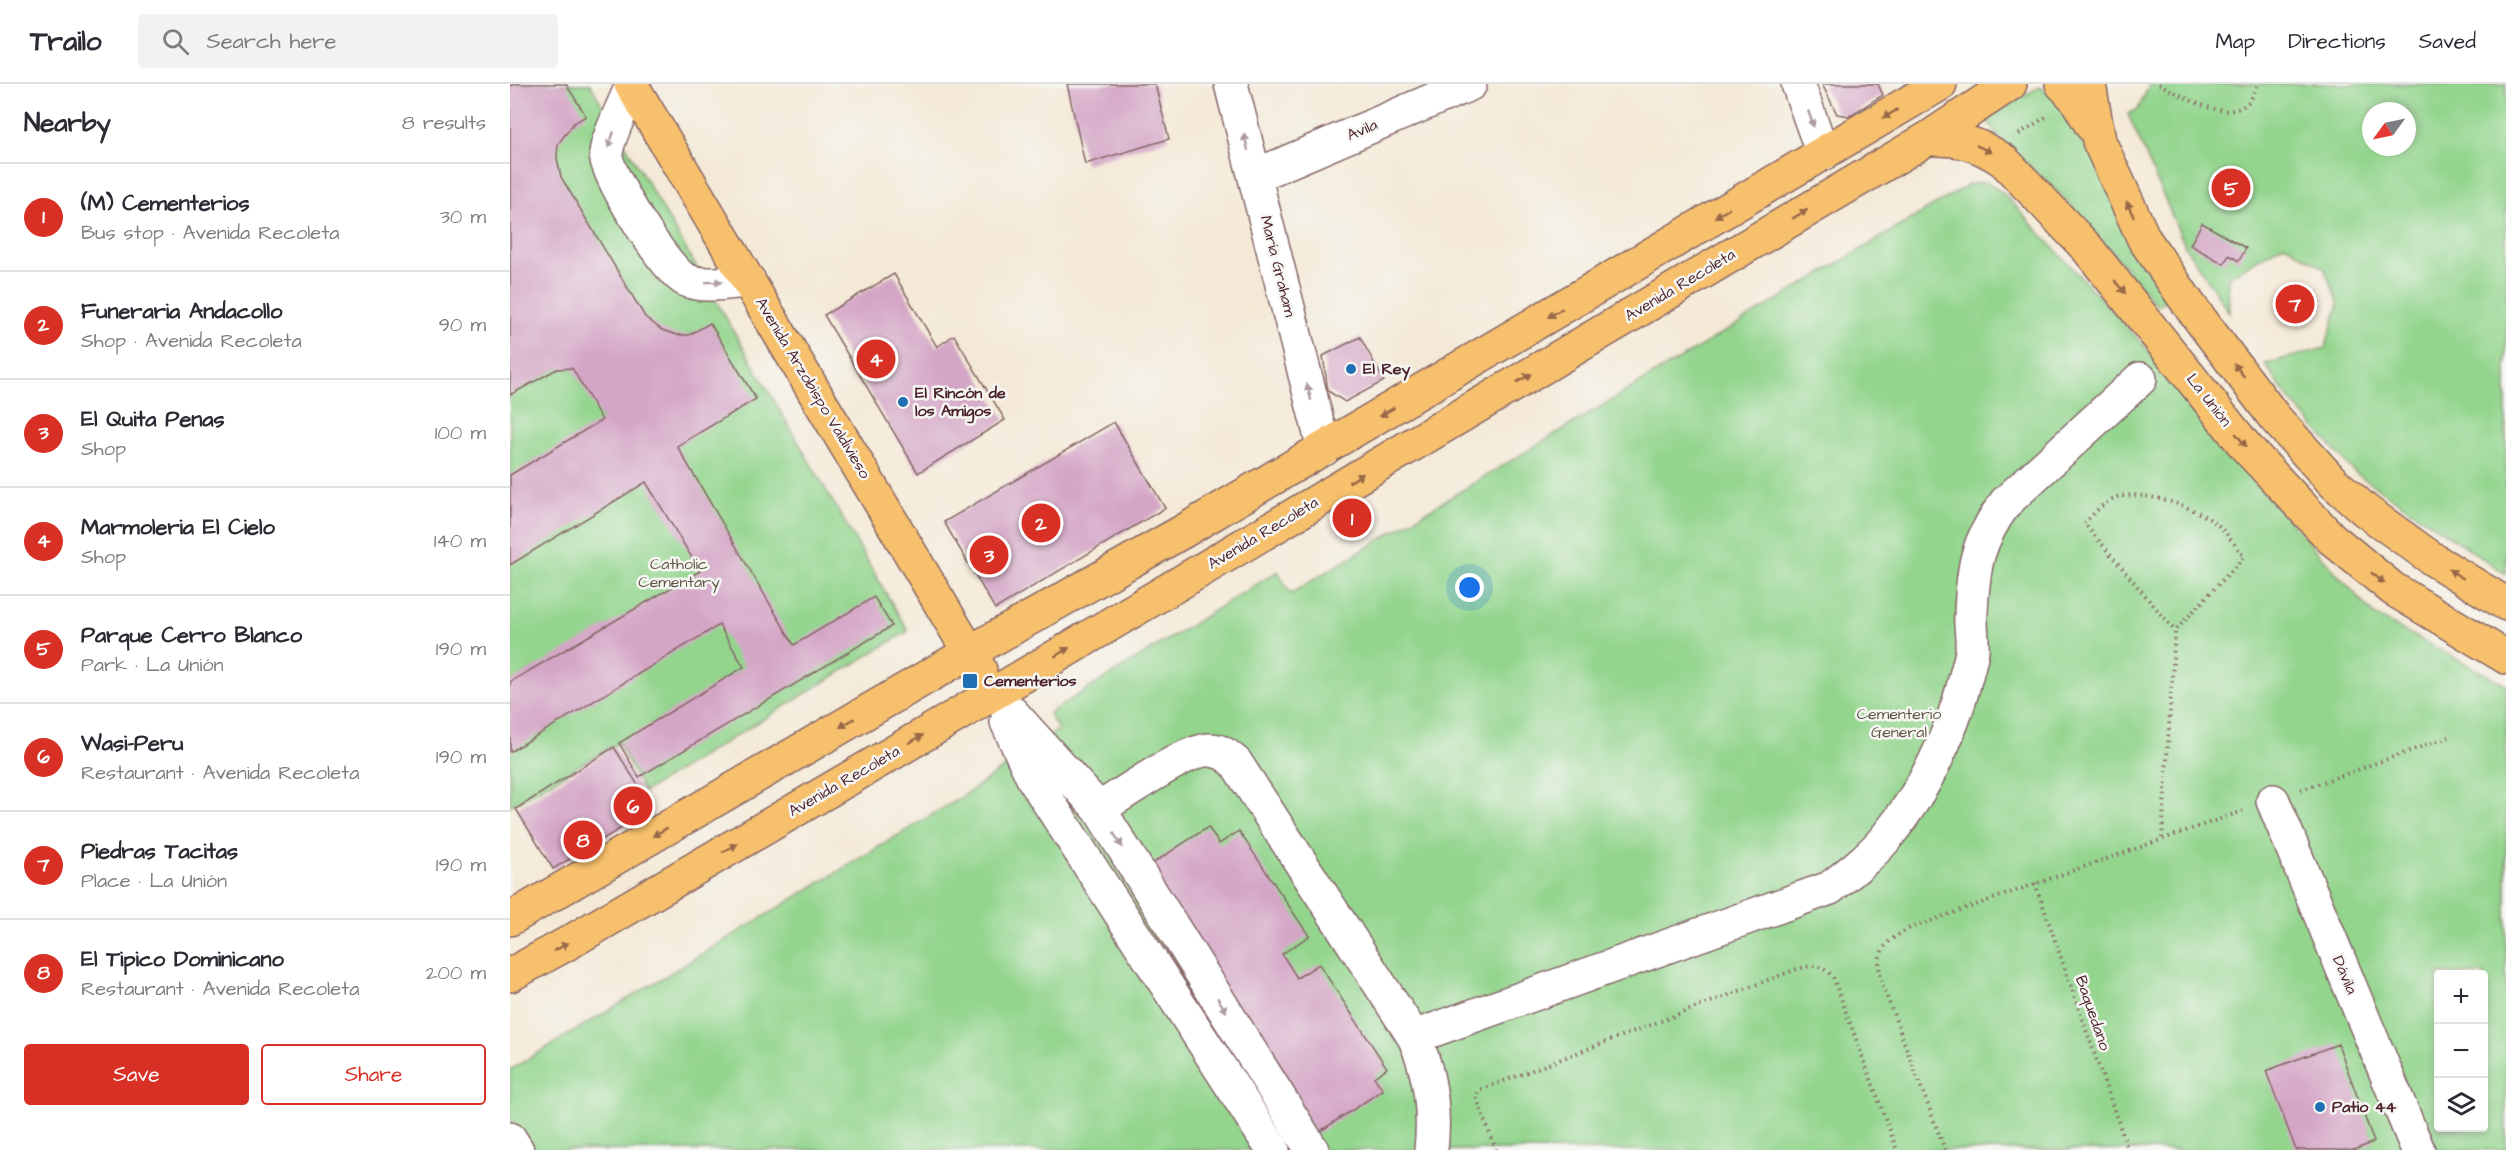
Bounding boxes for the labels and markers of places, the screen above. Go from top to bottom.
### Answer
pin: 5 [2212,166,2250,210]
pin: 7 [2276,282,2314,326]
pin: 4 [856,336,896,382]
place label: El Rey [1363,358,1410,381]
marker: El Rey [1344,362,1358,376]
place label: El Rincón de los Amigos [915,382,1006,424]
marker: El Rincón de los Amigos [896,395,910,409]
pin: 1 [1332,496,1372,540]
pin: 2 [1022,500,1060,546]
pin: 3 [970,532,1008,578]
place label: Cementerios [984,670,1077,692]
marker: Cementerios [961,672,979,690]
pin: 6 [614,784,652,828]
pin: 8 [564,818,602,862]
place label: Patio 44 [2332,1096,2397,1118]
marker: Patio 44 [2313,1100,2327,1114]

